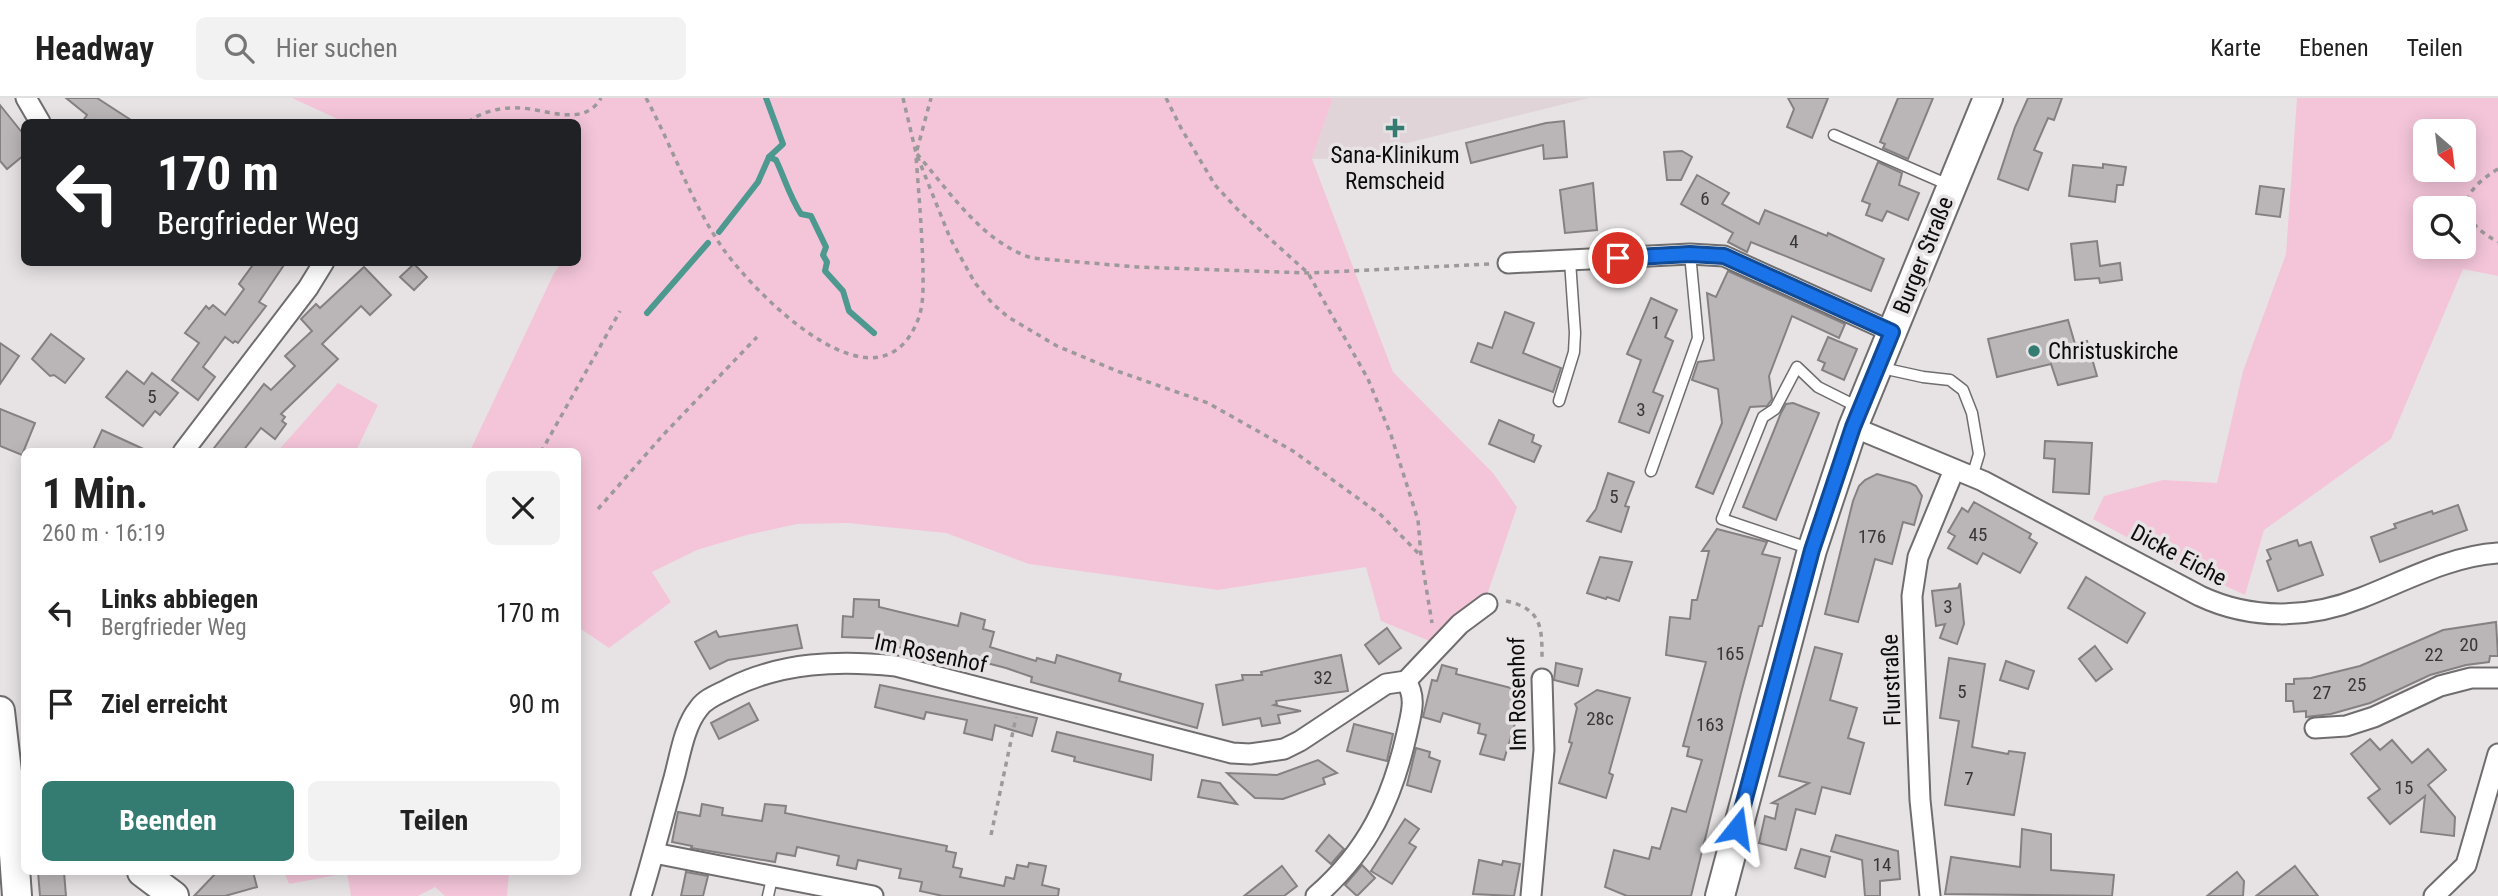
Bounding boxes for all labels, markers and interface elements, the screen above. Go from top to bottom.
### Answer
search box [196,17,686,80]
text: Headway [35,29,154,68]
icon: search [220,29,258,67]
text: Hier suchen [276,33,398,63]
text: Karte [2210,34,2261,62]
text: Ebenen [2299,34,2369,62]
text: Teilen [2407,34,2463,62]
marker: Sana-Klinikum Remscheid [1385,118,1405,138]
north arrow [2413,119,2476,182]
map controls [2413,119,2476,259]
place label: Sana-Klinikum Remscheid [1330,142,1460,195]
text: 170 m [157,145,279,202]
icon: left [42,147,133,238]
house number: 6 [1700,187,1710,210]
street label: Burger Straße [1888,193,1959,318]
button: search [2413,196,2476,259]
text: Bergfrieder Weg [157,204,360,242]
pin [1588,228,1648,288]
house number: 4 [1789,230,1799,253]
icon: arrive [1599,239,1637,277]
house number: 1 [1651,311,1661,334]
place label: Christuskirche [2048,338,2178,365]
marker: Christuskirche [2026,343,2042,359]
house number: 5 [147,385,157,408]
house number: 3 [1636,398,1646,421]
text: 1 Min. [42,469,148,518]
button: close [486,471,560,545]
house number: 5 [1609,485,1619,508]
street label: Dicke Eiche [2126,519,2231,592]
text: 260 m · 16:19 [42,520,166,547]
house number: 45 [1969,523,1987,546]
house number: 176 [1858,525,1886,548]
text: Links abbiegen [101,584,258,614]
icon: left [42,594,80,632]
house number: 3 [1943,595,1953,618]
text: 170 m [496,598,560,628]
text: Bergfrieder Weg [101,614,247,641]
street label: Im Rosenhof [872,628,990,679]
street label: Flurstraße [1876,633,1907,726]
house number: 20 [2460,633,2478,656]
street label: Im Rosenhof [1503,636,1532,751]
house number: 165 [1716,642,1744,665]
house number: 22 [2425,643,2443,666]
house number: 32 [1314,666,1332,689]
house number: 25 [2348,673,2366,696]
house number: 5 [1957,680,1967,703]
house number: 27 [2313,681,2331,704]
icon: arrive [42,685,80,723]
text: Ziel erreicht [101,689,227,719]
text: 90 m [509,689,560,719]
house number: 28c [1586,707,1614,730]
house number: 163 [1696,713,1724,736]
house number: 7 [1964,767,1974,790]
house number: 15 [2395,776,2413,799]
button: Beenden [42,781,294,861]
button: Teilen [308,781,560,861]
position arrow [1700,791,1774,865]
house number: 14 [1873,853,1891,876]

